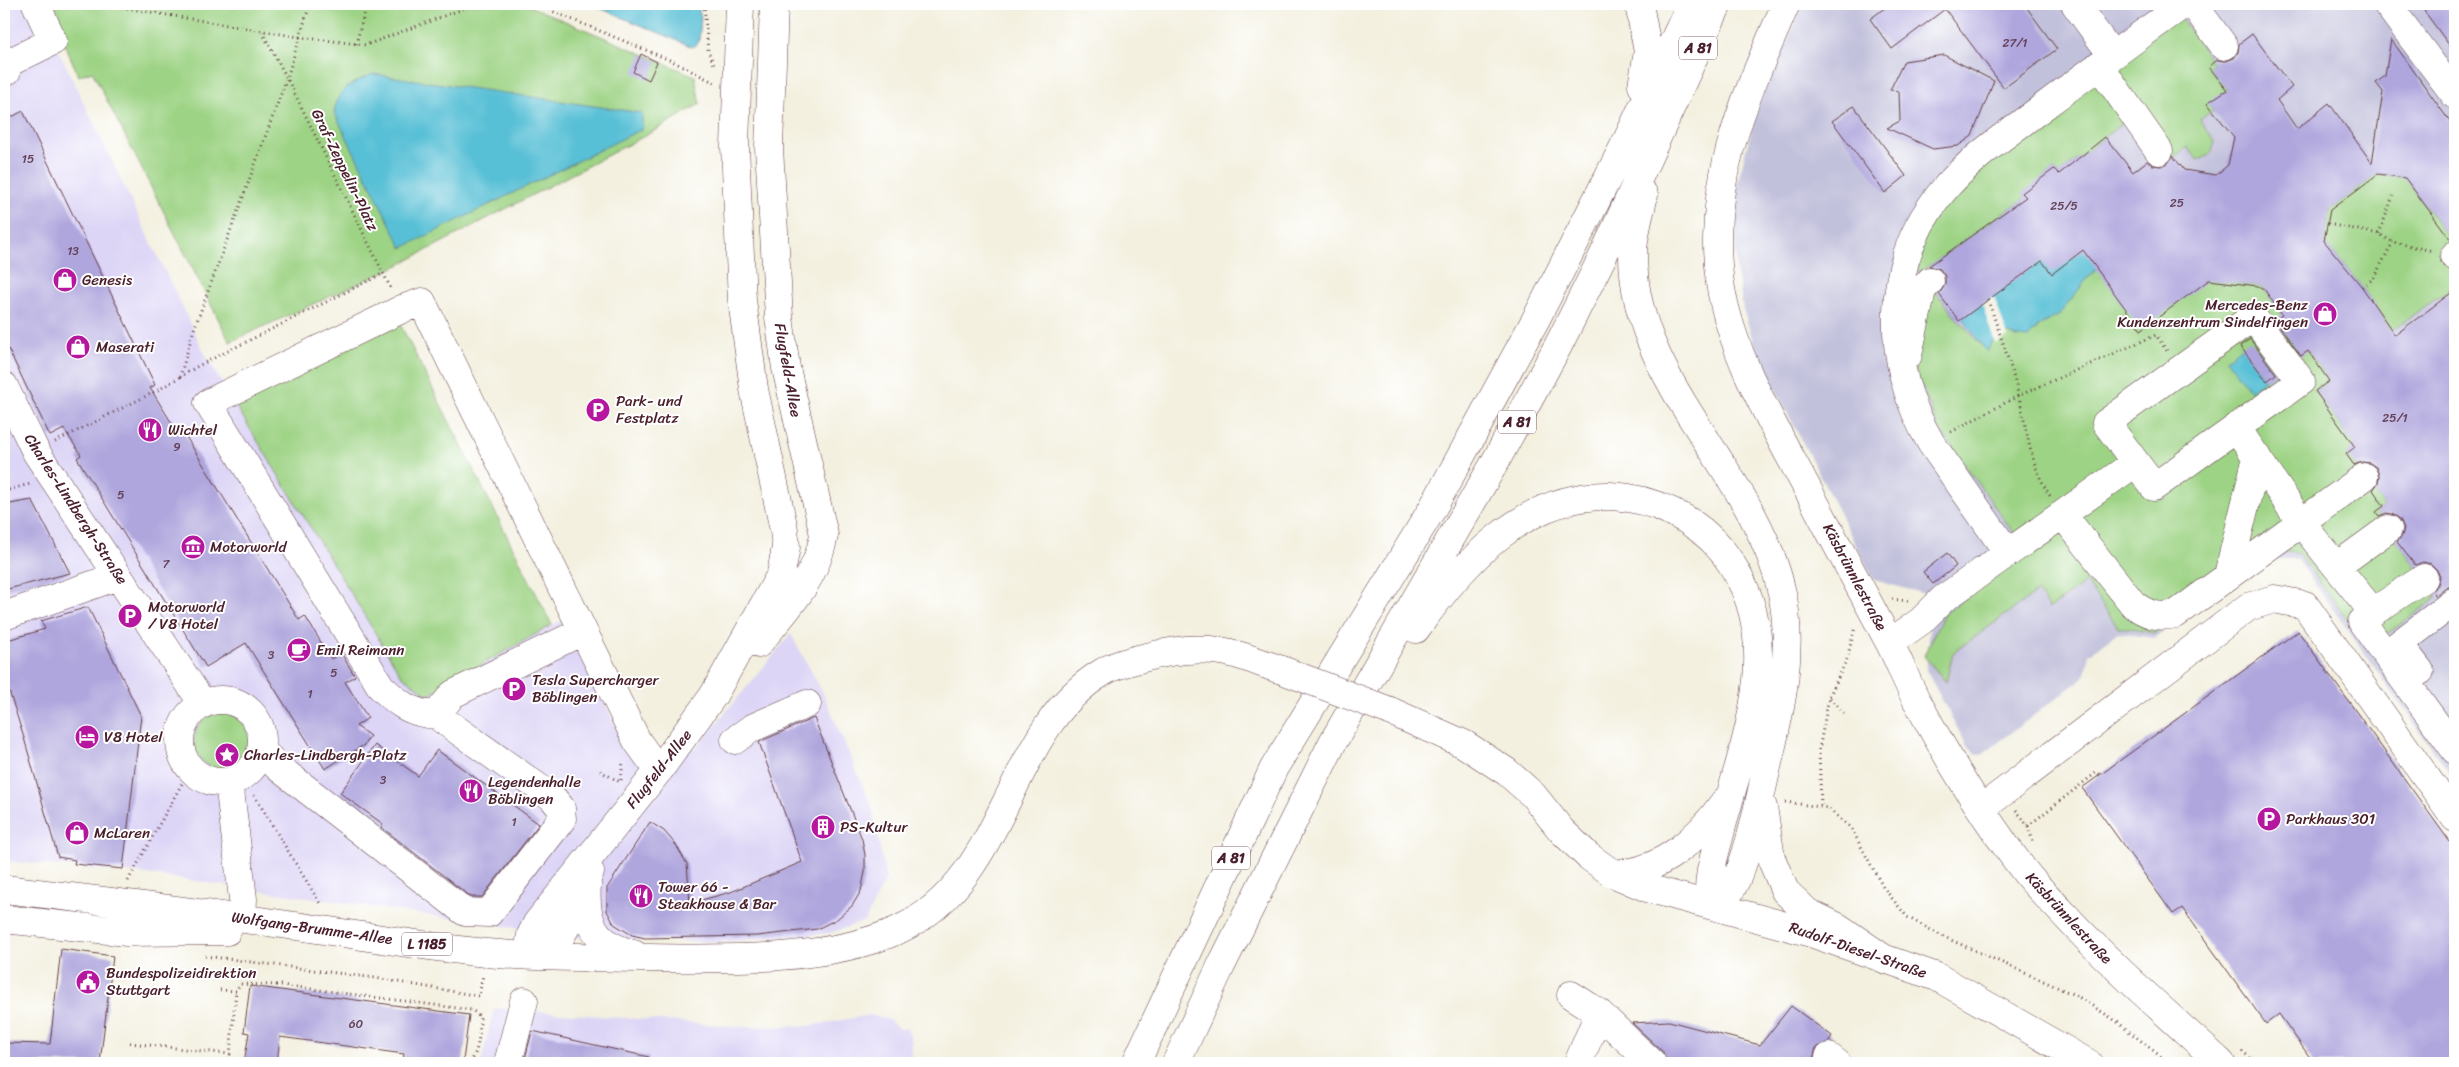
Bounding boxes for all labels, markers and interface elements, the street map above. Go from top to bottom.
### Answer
house number: 27/1 [2003,32,2027,54]
road number: A 81 [1679,36,1717,59]
street label: Graf-Zeppelin-Platz [304,104,386,236]
house number: 15 [22,148,34,170]
house number: 25 [2170,192,2184,214]
house number: 25/5 [2050,195,2078,217]
house number: 13 [67,240,79,262]
shop icon: Genesis [52,267,78,293]
place label: Genesis [82,267,133,293]
place label: Mercedes-Benz Kundenzentrum Sindelfingen [2117,292,2309,335]
shop icon: Mercedes-Benz Kundenzentrum Sindelfingen [2312,301,2338,327]
street label: Flugfeld-Allee [767,321,809,419]
shop icon: Maserati [65,334,91,360]
place label: Maserati [96,334,155,360]
place label: Park- und Festplatz [616,388,683,431]
parking icon: Park- und Festplatz [585,397,611,423]
house number: 25/1 [2382,407,2408,429]
road number: A 81 [1498,411,1536,434]
restaurant icon: Wichtel [137,417,163,443]
place label: Wichtel [168,417,218,443]
street label: Charles-Lindbergh-Straße [17,428,135,590]
house number: 9 [173,436,181,458]
house number: 5 [117,484,125,506]
street label: Käsbrünnlestraße [1816,519,1894,635]
museum icon: Motorworld [180,534,206,560]
place label: Motorworld [210,534,287,560]
house number: 7 [163,553,171,575]
place label: Motorworld / V8 Hotel [148,594,225,637]
parking icon: Motorworld / V8 Hotel [117,603,143,629]
cafe icon: Emil Reimann [286,637,312,663]
place label: Emil Reimann [316,637,404,663]
house number: 3 [268,644,275,666]
house number: 5 [330,662,338,684]
place label: Tesla Supercharger Böblingen [532,667,659,710]
parking icon: Tesla Supercharger Böblingen [501,676,527,702]
house number: 1 [307,683,313,705]
street label: Flugfeld-Allee [619,723,699,815]
hotel icon: V8 Hotel [74,724,100,750]
place label: V8 Hotel [104,724,163,750]
place icon: Charles-Lindbergh-Platz [214,742,240,768]
place label: Charles-Lindbergh-Platz [244,742,407,768]
house number: 3 [380,769,387,791]
place label: Legendenhalle Böblingen [488,769,581,812]
restaurant icon: Legendenhalle Böblingen [458,778,484,804]
parking icon: Parkhaus 301 [2256,806,2282,832]
place label: Parkhaus 301 [2286,806,2375,832]
house number: 1 [511,811,517,833]
building icon: PS-Kultur [810,814,836,840]
place label: PS-Kultur [840,814,908,840]
shop icon: McLaren [64,820,90,846]
place label: McLaren [94,820,150,846]
road number: A 81 [1212,846,1250,870]
street label: Käsbrünnlestraße [2019,866,2119,970]
place label: Tower 66 - Steakhouse & Bar [658,874,776,917]
restaurant icon: Tower 66 - Steakhouse & Bar [628,883,654,909]
street label: Wolfgang-Brumme-Allee [230,904,394,952]
street label: Rudolf-Diesel-Straße [1786,914,1931,986]
road number: L 1185 [402,932,452,956]
place label: Bundespolizeidirektion Stuttgart [106,960,256,1003]
public building icon: Bundespolizeidirektion Stuttgart [75,969,101,995]
house number: 60 [349,1013,364,1035]

